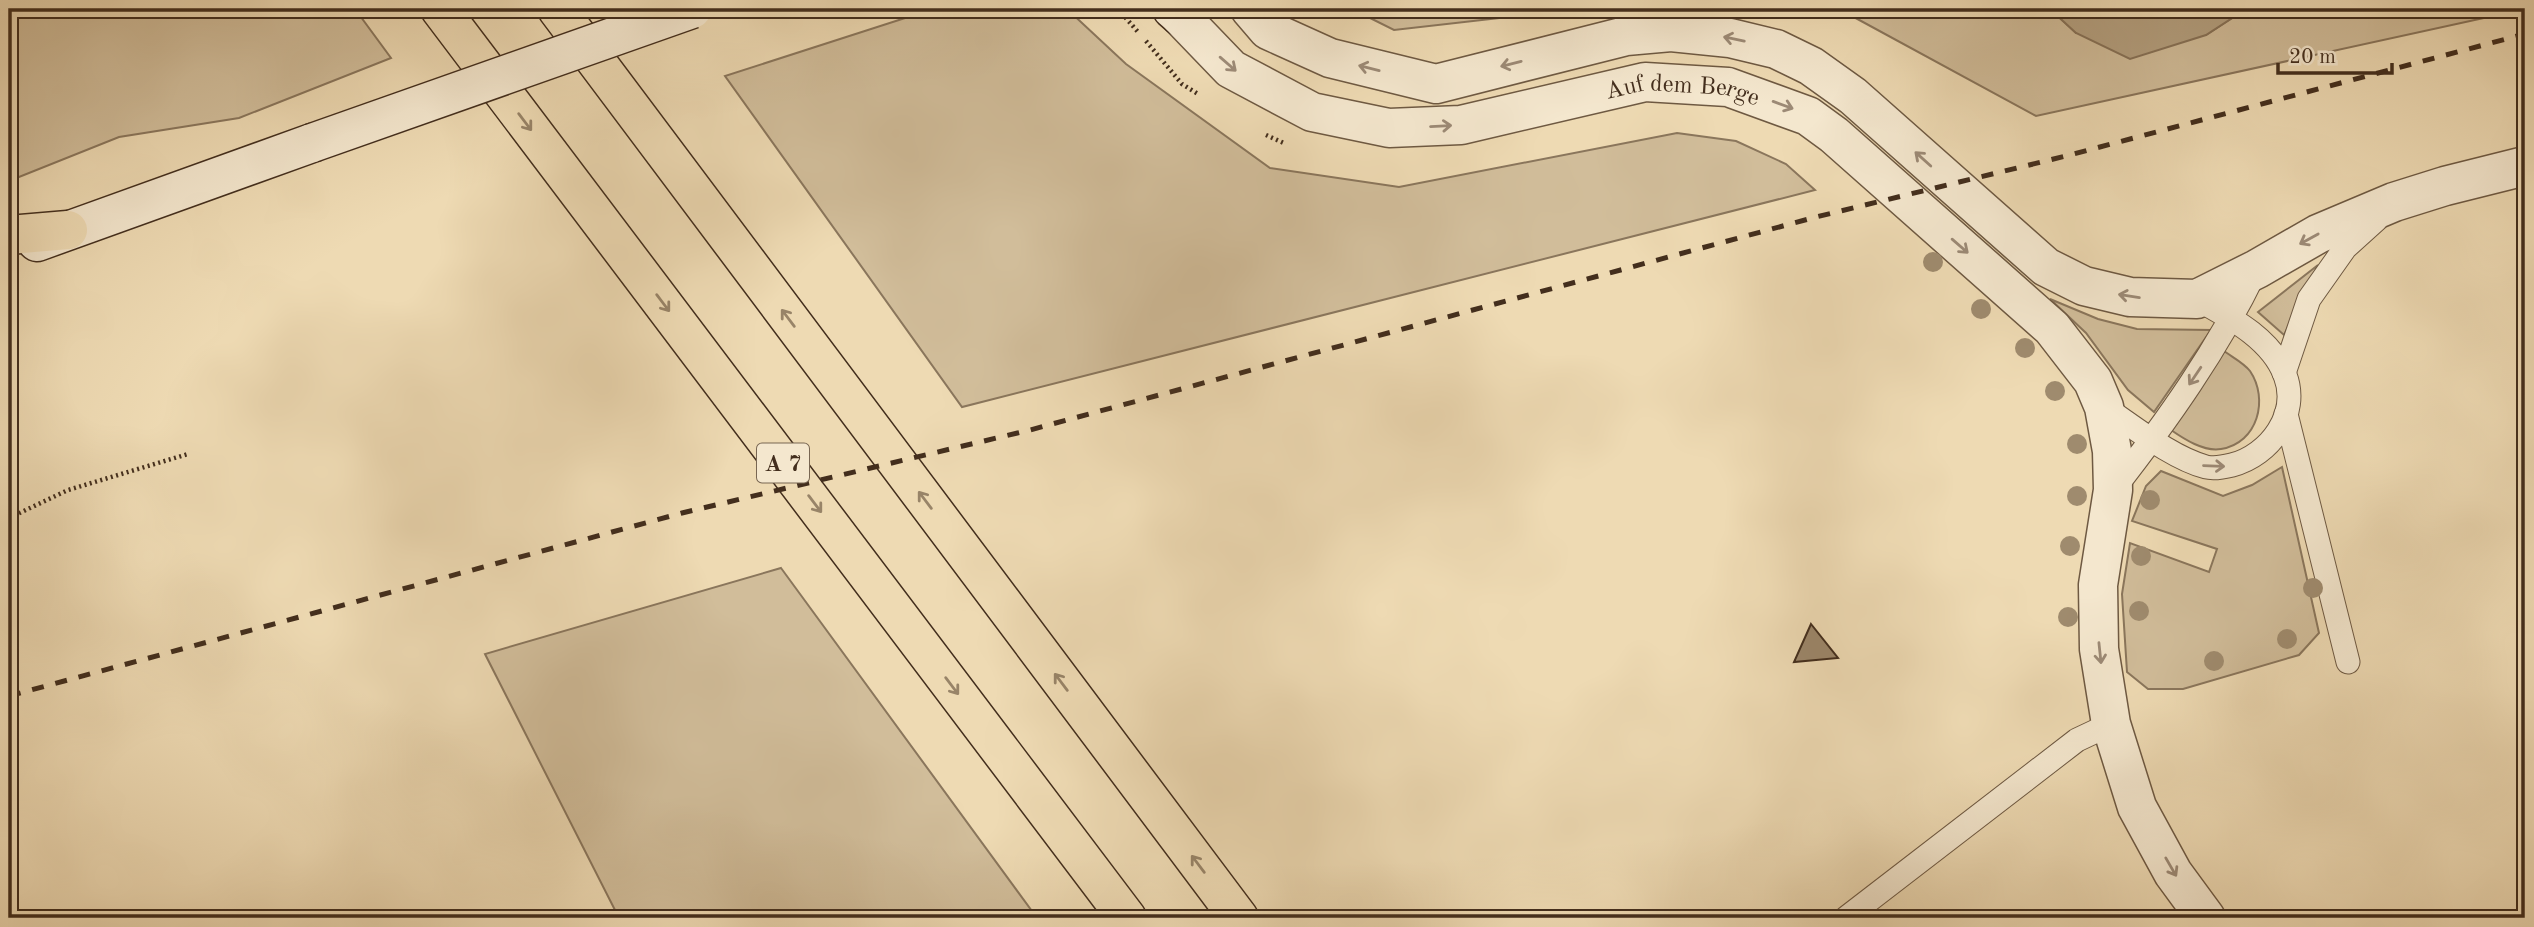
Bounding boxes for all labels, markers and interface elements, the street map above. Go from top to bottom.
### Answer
one-way arrow [1723,32,1746,46]
scale bar [2278,32,2392,76]
text: 20 m [2289,47,2336,68]
one-way arrow [1219,56,1237,72]
one-way arrow [1500,58,1523,71]
one-way arrow [1358,61,1381,74]
street label: Auf dem Berge [1603,72,1762,111]
one-way arrow [1771,100,1793,113]
one-way arrow [518,112,533,131]
one-way arrow [1429,120,1452,133]
one-way arrow [1914,151,1932,167]
one-way arrow [2300,232,2320,246]
one-way arrow [1951,238,1969,254]
one-way arrow [2118,289,2141,302]
one-way arrow [655,294,670,312]
one-way arrow [781,309,796,327]
one-way arrow [2188,365,2202,385]
road number: A 7 [757,444,809,482]
one-way arrow [2202,460,2225,473]
one-way arrow [917,491,932,509]
one-way arrow [807,495,822,513]
one-way arrow [2094,641,2107,664]
one-way arrow [1054,673,1069,691]
one-way arrow [944,676,959,695]
one-way arrow [1190,855,1205,873]
one-way arrow [2164,857,2178,877]

